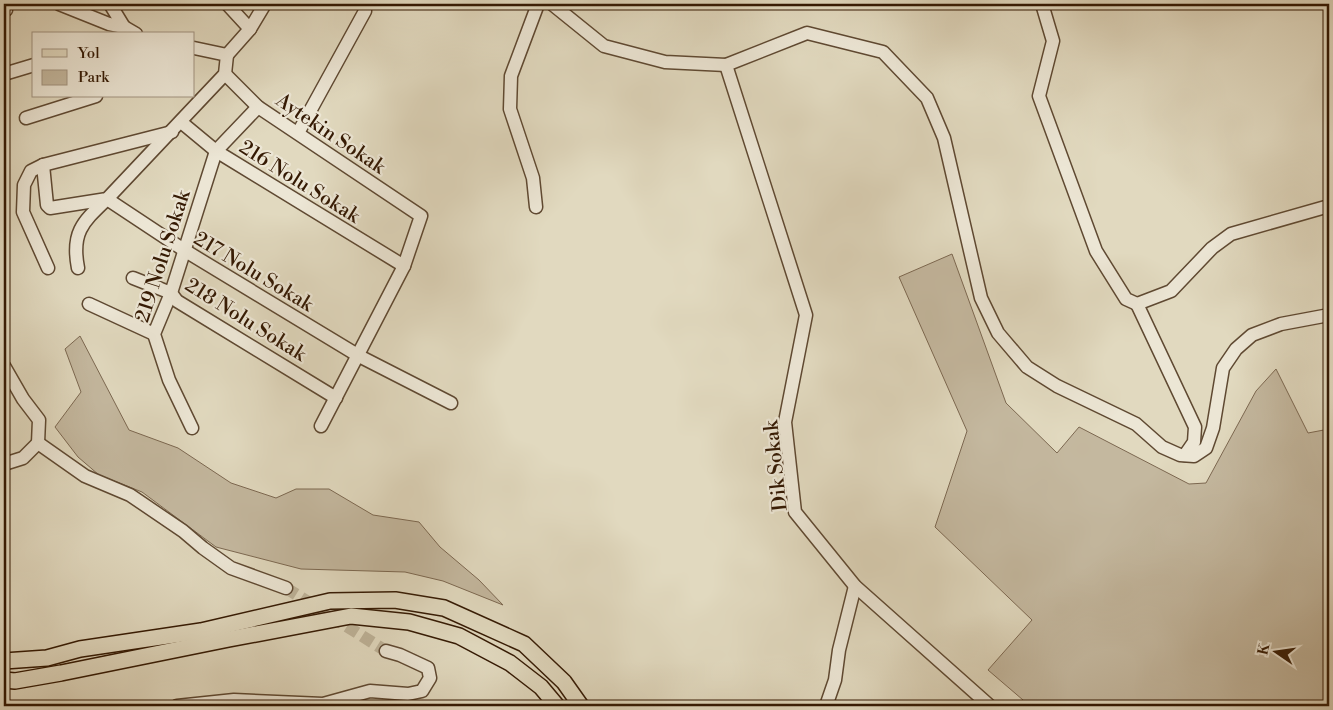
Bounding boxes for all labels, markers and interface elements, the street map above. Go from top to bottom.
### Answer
legend [32,32,195,98]
text: Yol [77,44,100,63]
text: Park [78,68,110,87]
street label: Aytekin Sokak [270,88,391,181]
street label: 216 Nolu Sokak [234,135,365,230]
street label: 219 Nolu Sokak [130,186,197,326]
street label: 217 Nolu Sokak [189,227,319,319]
street label: 218 Nolu Sokak [180,273,312,368]
street label: Dik Sokak [759,418,794,512]
north arrow [1250,628,1300,678]
text: K [1254,641,1274,657]

